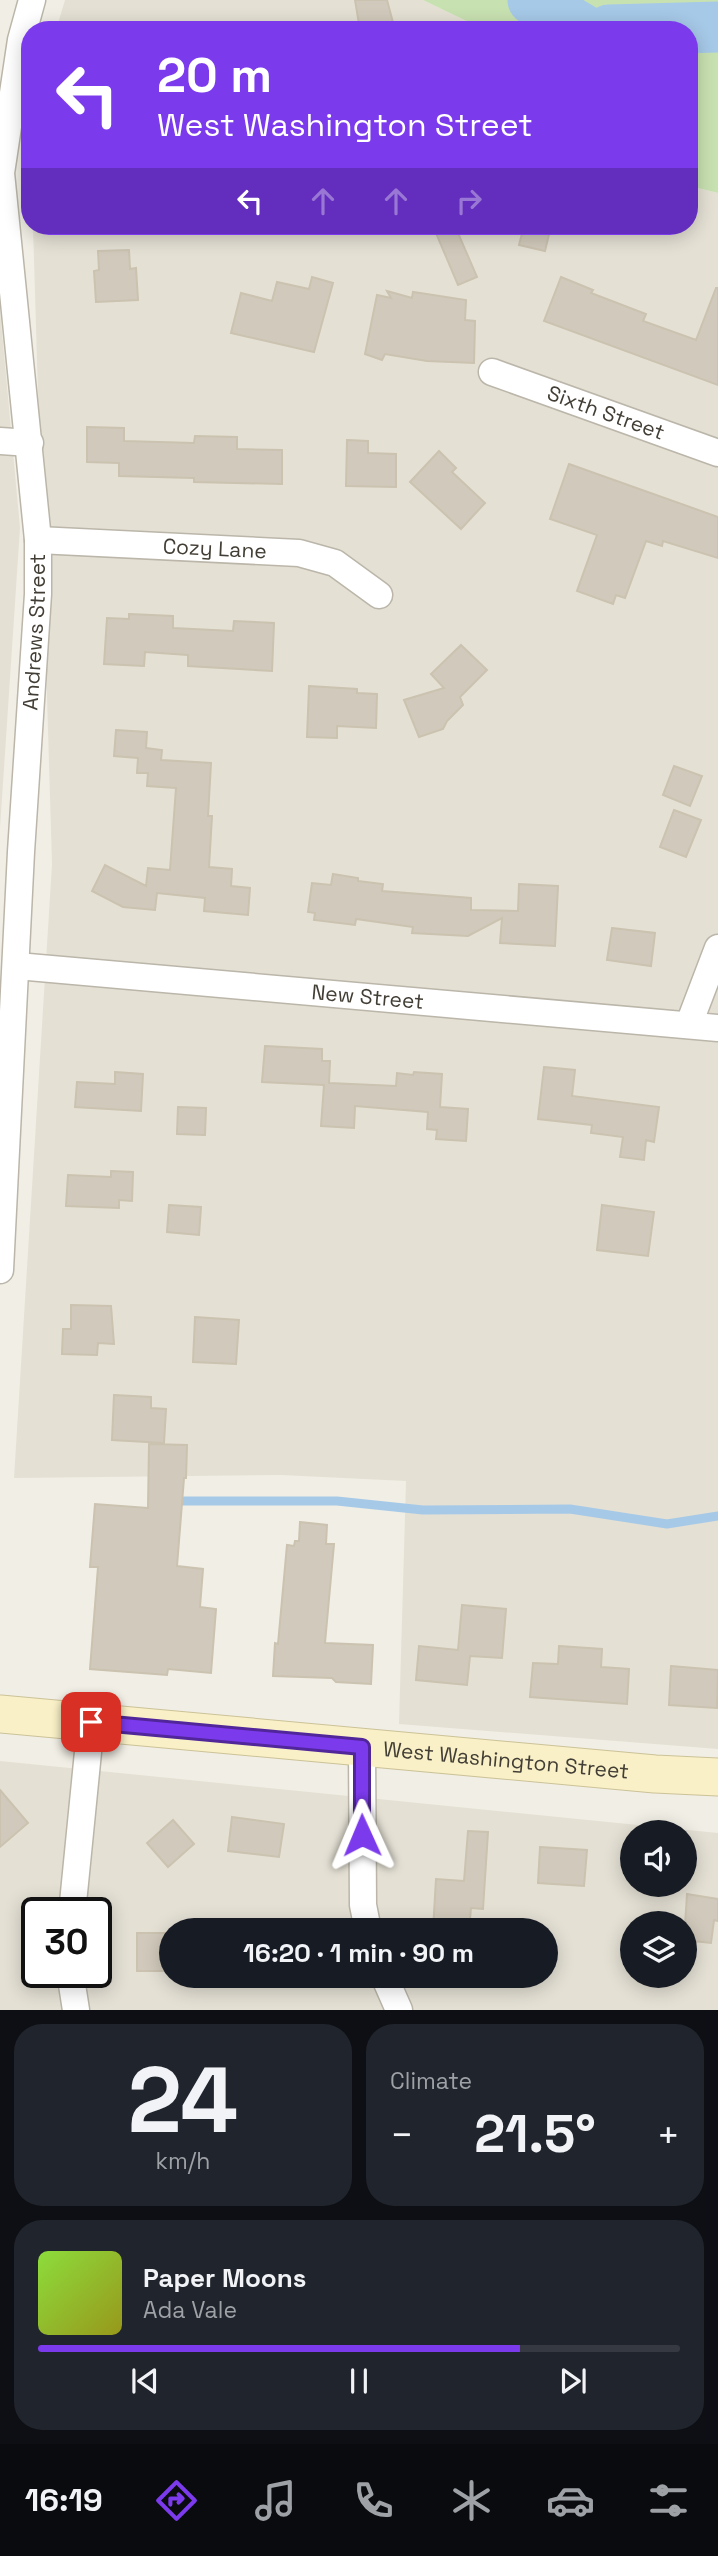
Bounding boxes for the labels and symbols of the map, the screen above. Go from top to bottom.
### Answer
street label: Sixth Street [544,379,668,446]
street label: Cozy Lane [162,532,267,564]
street label: Andrews Street [16,554,51,711]
street label: New Street [310,978,425,1015]
pin [61,1692,121,1752]
street label: West Washington Street [382,1735,630,1785]
position arrow [325,1798,399,1872]
speed limit sign: 30 [21,1897,112,1988]

